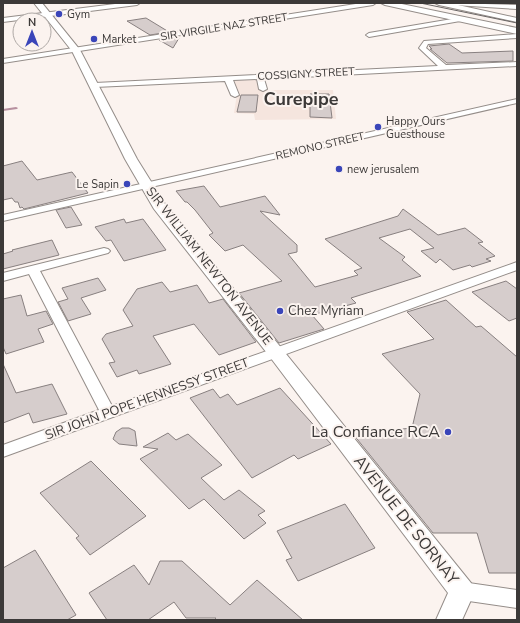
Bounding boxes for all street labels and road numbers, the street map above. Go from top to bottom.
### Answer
street label: SIR VIRGILE NAZ STREET [159,9,289,44]
street label: COSSIGNY STREET [257,64,355,84]
street label: REMONO STREET [274,128,366,164]
street label: SIR WILLIAM NEWTON AVENUE [142,183,276,349]
street label: SIR JOHN POPE HENNESSY STREET [43,354,252,444]
street label: AVENUE DE SORNAY [349,451,464,589]

